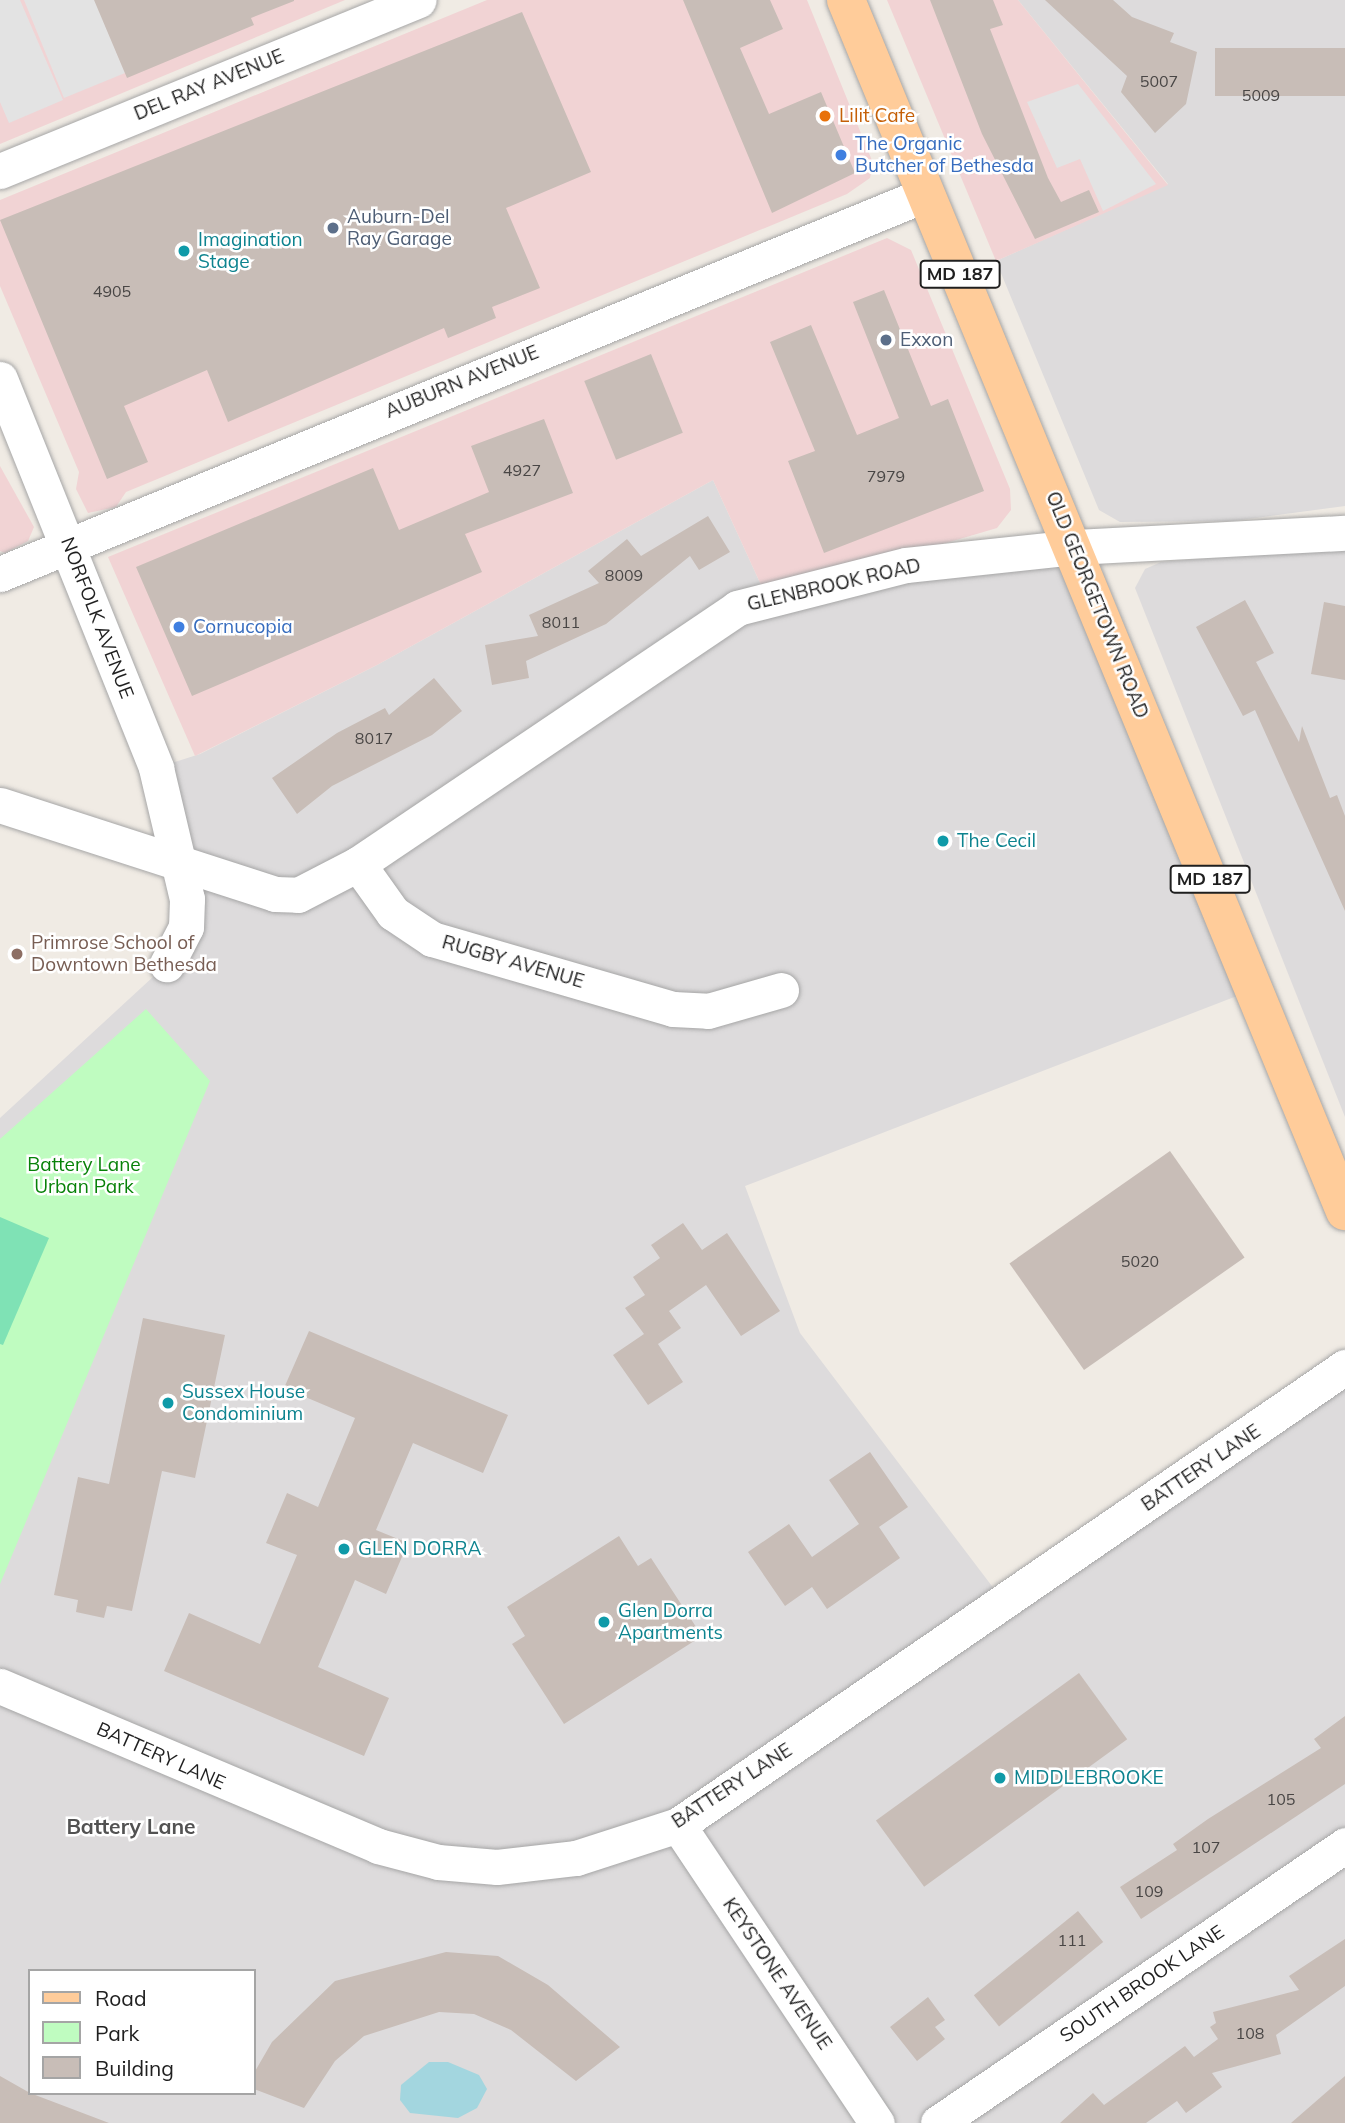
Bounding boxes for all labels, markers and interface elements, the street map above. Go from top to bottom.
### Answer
street label: DEL RAY AVENUE [131,45,287,125]
house number: 5007 [1140,71,1178,91]
house number: 5009 [1242,85,1280,105]
place label: Lilit Cafe [839,105,915,127]
marker: Lilit Cafe [817,108,833,124]
place label: The Organic Butcher of Bethesda [855,133,1034,177]
marker: The Organic Butcher of Bethesda [833,147,849,163]
place label: Auburn-Del Ray Garage [347,206,452,250]
marker: Auburn-Del Ray Garage [325,220,341,236]
place label: Imagination Stage [198,229,303,273]
marker: Imagination Stage [176,243,192,259]
road number: MD 187 [918,260,1002,288]
house number: 4905 [93,281,131,301]
place label: Exxon [900,329,953,351]
marker: Exxon [878,332,894,348]
street label: AUBURN AVENUE [382,341,542,423]
house number: 4927 [503,460,541,480]
house number: 7979 [867,466,905,486]
street label: OLD GEORGETOWN ROAD [1041,488,1153,722]
street label: NORFOLK AVENUE [56,534,138,702]
street label: GLENBROOK ROAD [745,554,923,616]
house number: 8009 [605,565,643,585]
house number: 8011 [542,612,580,632]
place label: Cornucopia [193,616,293,638]
marker: Cornucopia [171,619,187,635]
house number: 8017 [355,728,393,748]
place label: The Cecil [957,830,1036,852]
marker: The Cecil [935,833,951,849]
road number: MD 187 [1168,864,1252,894]
street label: RUGBY AVENUE [439,931,587,993]
place label: Primrose School of Downtown Bethesda [31,932,217,976]
marker: Primrose School of Downtown Bethesda [9,946,25,962]
park label: Battery Lane Urban Park [27,1154,141,1198]
house number: 5020 [1121,1251,1159,1271]
place label: Sussex House Condominium [182,1381,305,1425]
marker: Sussex House Condominium [160,1395,176,1411]
street label: BATTERY LANE [1137,1420,1265,1516]
place label: GLEN DORRA [358,1538,481,1560]
marker: GLEN DORRA [336,1541,352,1557]
place label: Glen Dorra Apartments [618,1600,723,1644]
marker: Glen Dorra Apartments [596,1614,612,1630]
street label: BATTERY LANE [93,1717,229,1795]
street label: BATTERY LANE [668,1739,796,1833]
place label: MIDDLEBROOKE [1014,1767,1164,1789]
marker: MIDDLEBROOKE [992,1770,1008,1786]
house number: 105 [1267,1789,1295,1809]
district label: Battery Lane [66,1813,196,1839]
house number: 107 [1192,1837,1220,1857]
house number: 109 [1135,1881,1163,1901]
street label: KEYSTONE AVENUE [718,1894,836,2054]
street label: SOUTH BROOK LANE [1056,1921,1228,2047]
house number: 111 [1058,1930,1086,1950]
legend [28,1969,256,2095]
text: Road [95,1985,146,2011]
text: Park [95,2020,139,2046]
house number: 108 [1236,2023,1264,2043]
text: Building [95,2055,174,2081]

